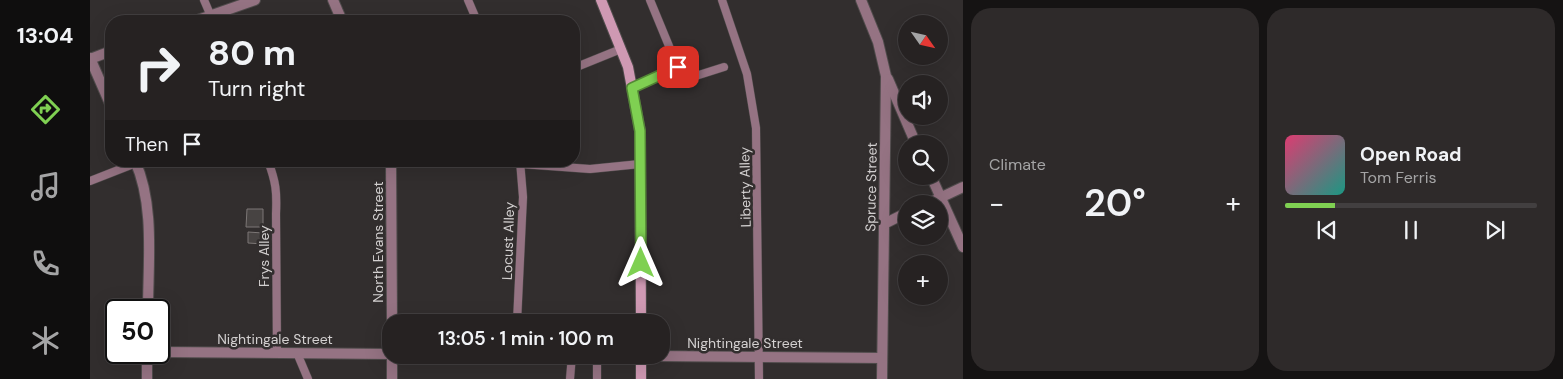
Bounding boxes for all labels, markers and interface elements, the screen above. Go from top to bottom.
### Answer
north arrow [898,15,948,65]
map controls [898,15,948,305]
text: 13:04 [17,21,73,50]
text: 80 m [208,30,296,76]
icon: right [125,35,190,100]
pin [657,46,699,88]
icon: arrive [664,53,692,81]
text: Turn right [208,74,305,103]
button: sound [898,75,948,125]
icon: directions [28,92,63,127]
icon: arrive [178,130,206,158]
text: Then [125,132,168,157]
button: search [898,135,948,185]
street label: Spruce Street [861,142,881,232]
text: Open Road [1360,142,1462,167]
street label: Liberty Alley [735,146,755,227]
text: Climate [989,154,1046,175]
text: Tom Ferris [1360,167,1437,188]
icon: music [28,169,63,204]
text: 20° [1084,178,1146,228]
street label: North Evans Street [369,181,387,303]
text: − [989,185,1004,222]
text: + [1226,185,1241,222]
button: layers [898,195,948,245]
street label: Locust Alley [498,201,518,280]
icon: previous [1313,216,1341,244]
icon: pause [1397,216,1425,244]
icon: next [1481,216,1509,244]
street label: Frys Alley [255,225,273,287]
position arrow [614,236,666,288]
icon: phone [28,246,63,281]
button: + [898,255,948,305]
speed limit sign: 50 [105,299,170,364]
icon: climate [28,323,63,358]
text: 13:05 · 1 min · 100 m [438,326,614,351]
street label: Nightingale Street [217,330,333,348]
street label: Nightingale Street [687,334,803,352]

